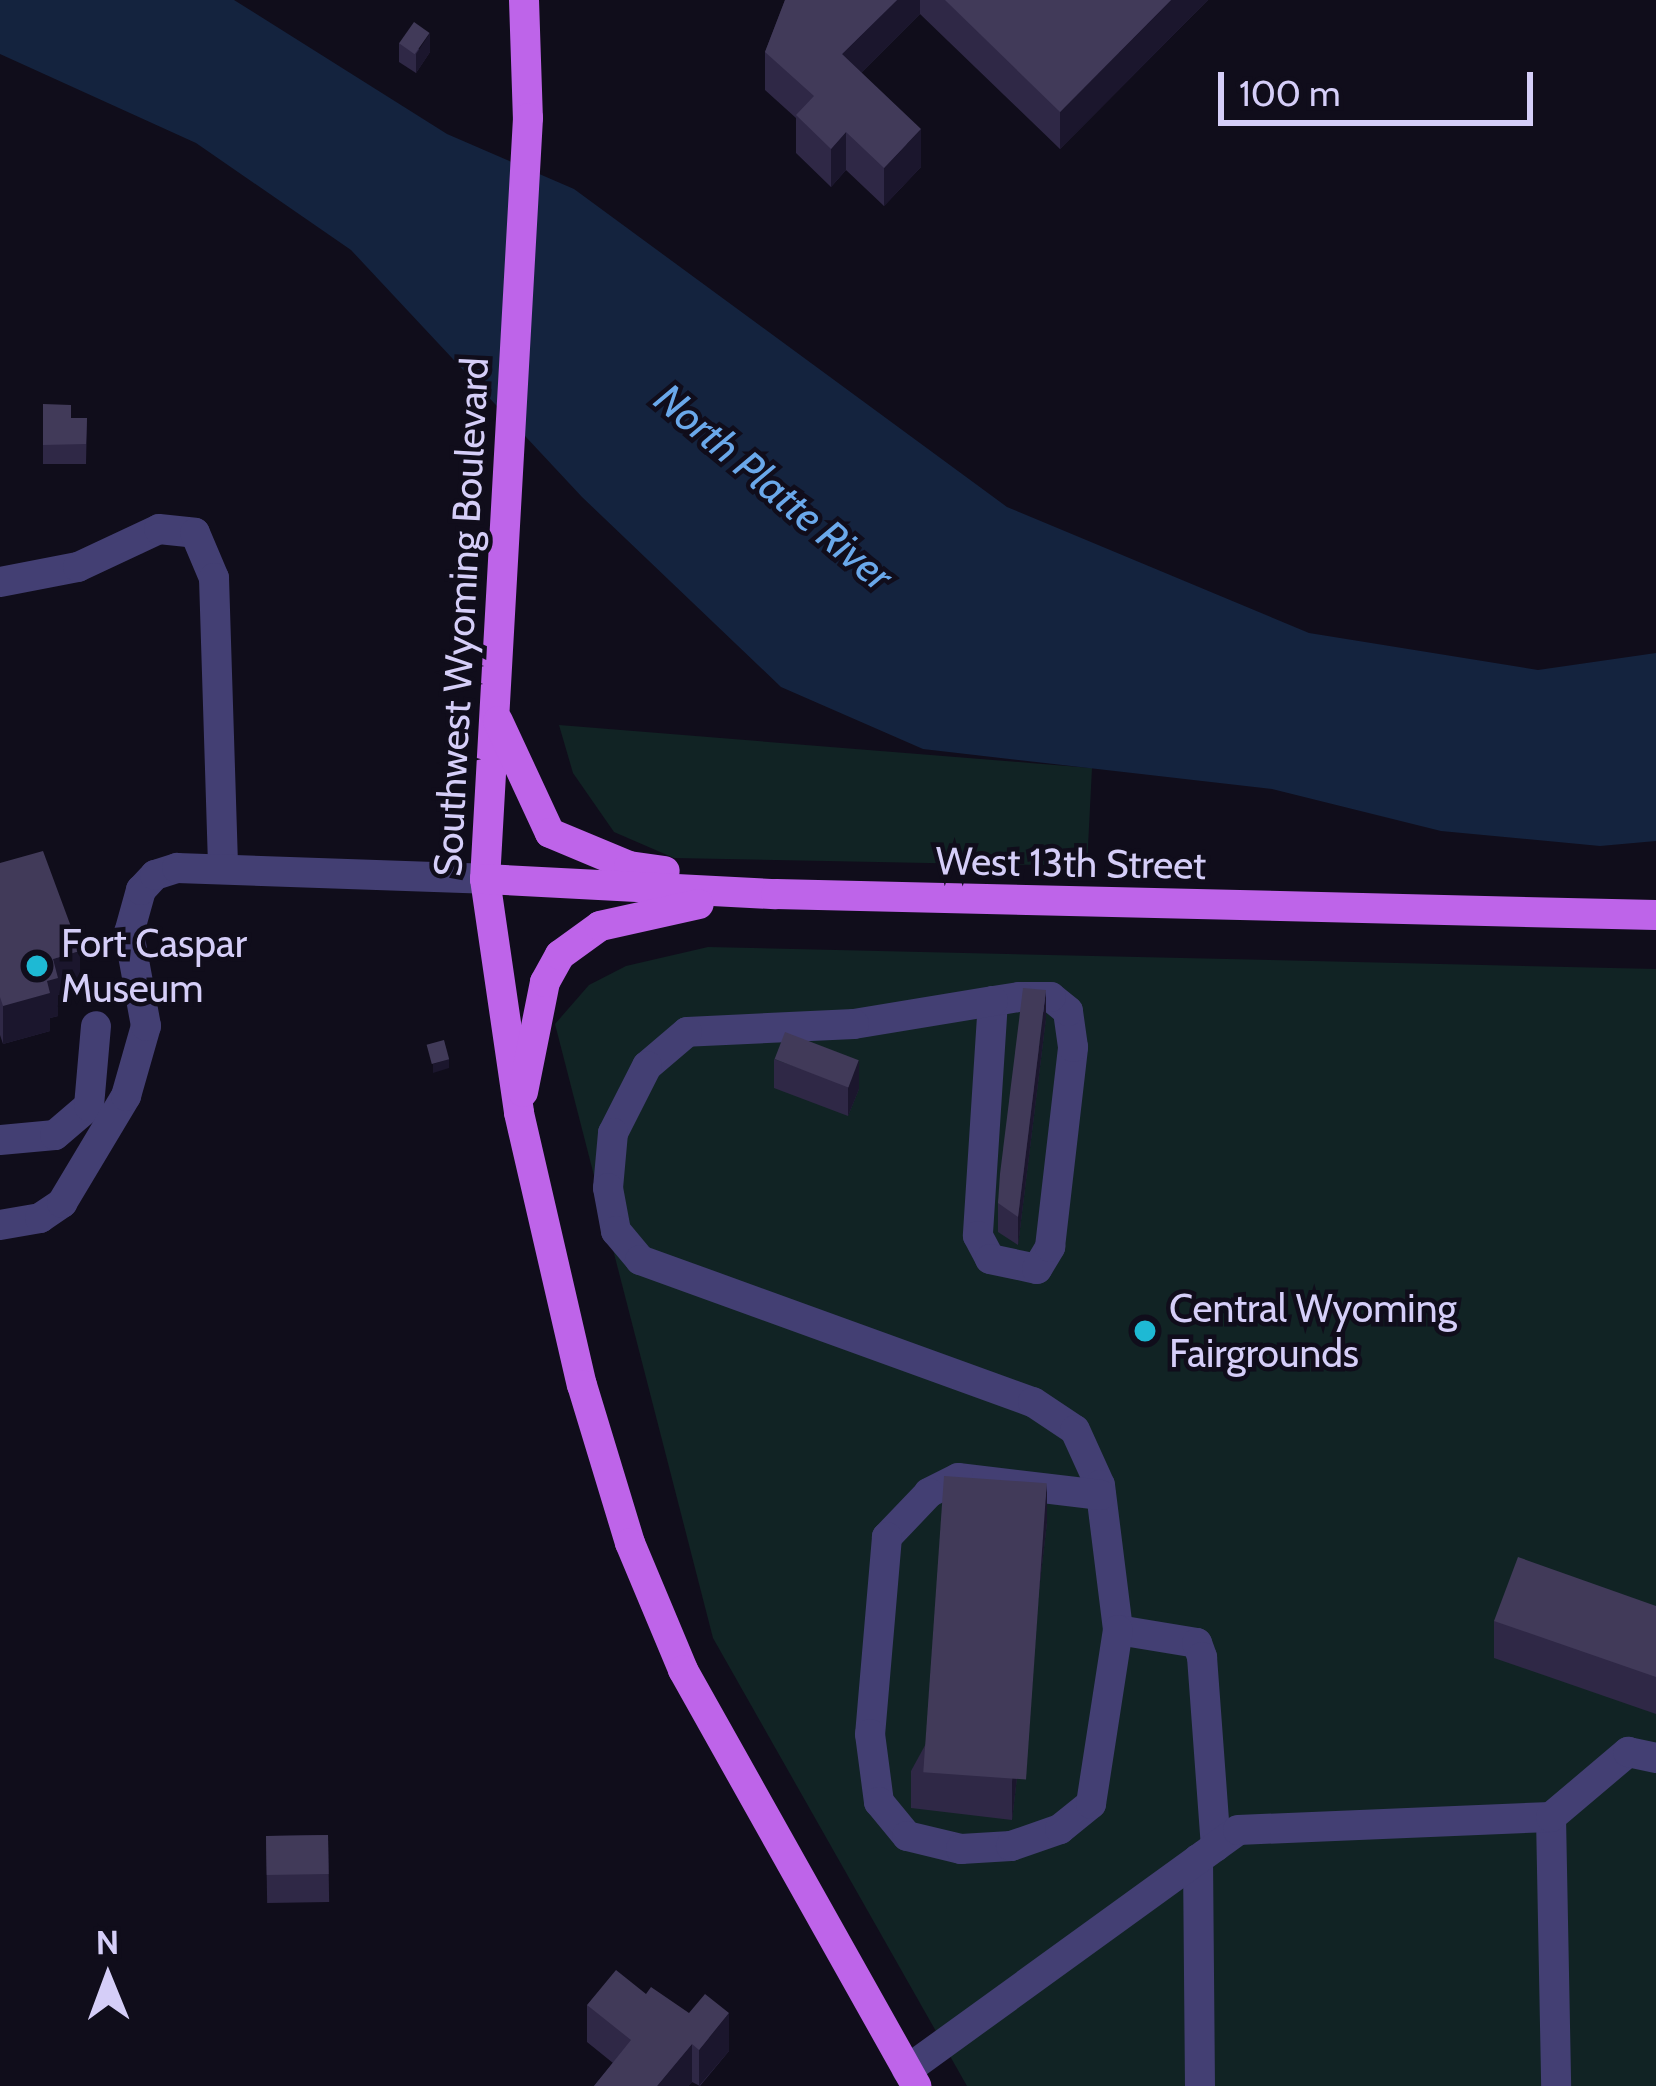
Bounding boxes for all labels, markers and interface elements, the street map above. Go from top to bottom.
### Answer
scale bar [1224,48,1539,122]
text: 100 m [1239,71,1341,115]
street label: Southwest Wyoming Boulevard [424,356,498,878]
water label: North Platte River [645,373,903,601]
street label: West 13th Street [935,837,1207,889]
place label: Fort Caspar Museum [61,921,247,1012]
marker: Fort Caspar Museum [24,953,50,979]
place label: Central Wyoming Fairgrounds [1169,1286,1457,1377]
marker: Central Wyoming Fairgrounds [1132,1318,1158,1344]
north arrow [48,1918,168,2038]
text: N [95,1922,119,1962]

